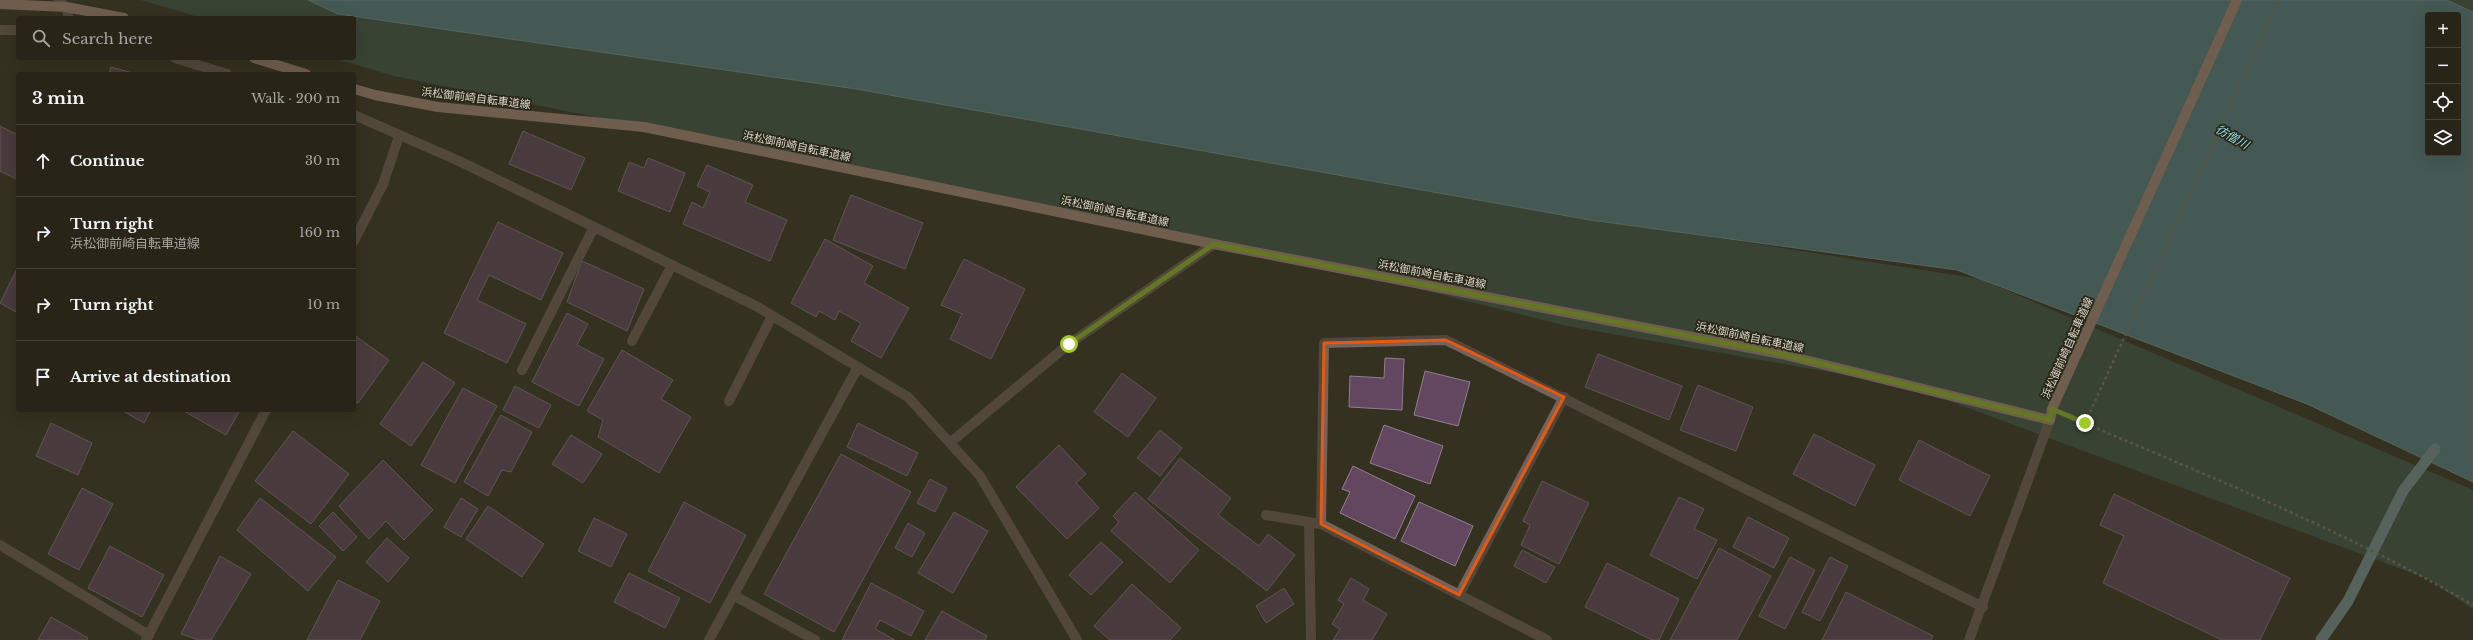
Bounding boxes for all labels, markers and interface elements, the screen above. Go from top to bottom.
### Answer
map controls [2425,12,2461,156]
button: + [2425,12,2461,48]
search box [16,16,356,60]
icon: search [30,27,52,49]
text: Search here [62,29,153,48]
button: − [2425,48,2461,84]
street label: 浜松御前崎自転車道線 [421,84,531,112]
button: locate [2425,84,2461,120]
text: 3 min [32,88,85,109]
text: Walk · 200 m [251,90,340,107]
button: layers [2425,120,2461,156]
water label: 彷僧川 [2213,121,2253,153]
street label: 浜松御前崎自転車道線 [742,128,852,164]
icon: ahead [32,150,54,172]
text: Continue [70,151,145,170]
text: 30 m [305,152,340,169]
street label: 浜松御前崎自転車道線 [1060,193,1170,229]
text: Turn right [70,214,153,233]
icon: right [32,222,54,244]
text: 160 m [299,224,340,241]
text: 浜松御前崎自転車道線 [70,235,200,252]
street label: 浜松御前崎自転車道線 [1377,257,1487,291]
icon: right [32,294,54,316]
text: Turn right [70,295,153,314]
street label: 浜松御前崎自転車道線 [2038,295,2096,401]
text: 10 m [307,296,340,313]
street label: 浜松御前崎自転車道線 [1695,319,1805,355]
route start [1060,335,1078,353]
icon: arrive [32,366,54,388]
text: Arrive at destination [70,367,231,386]
route end [2076,414,2094,432]

